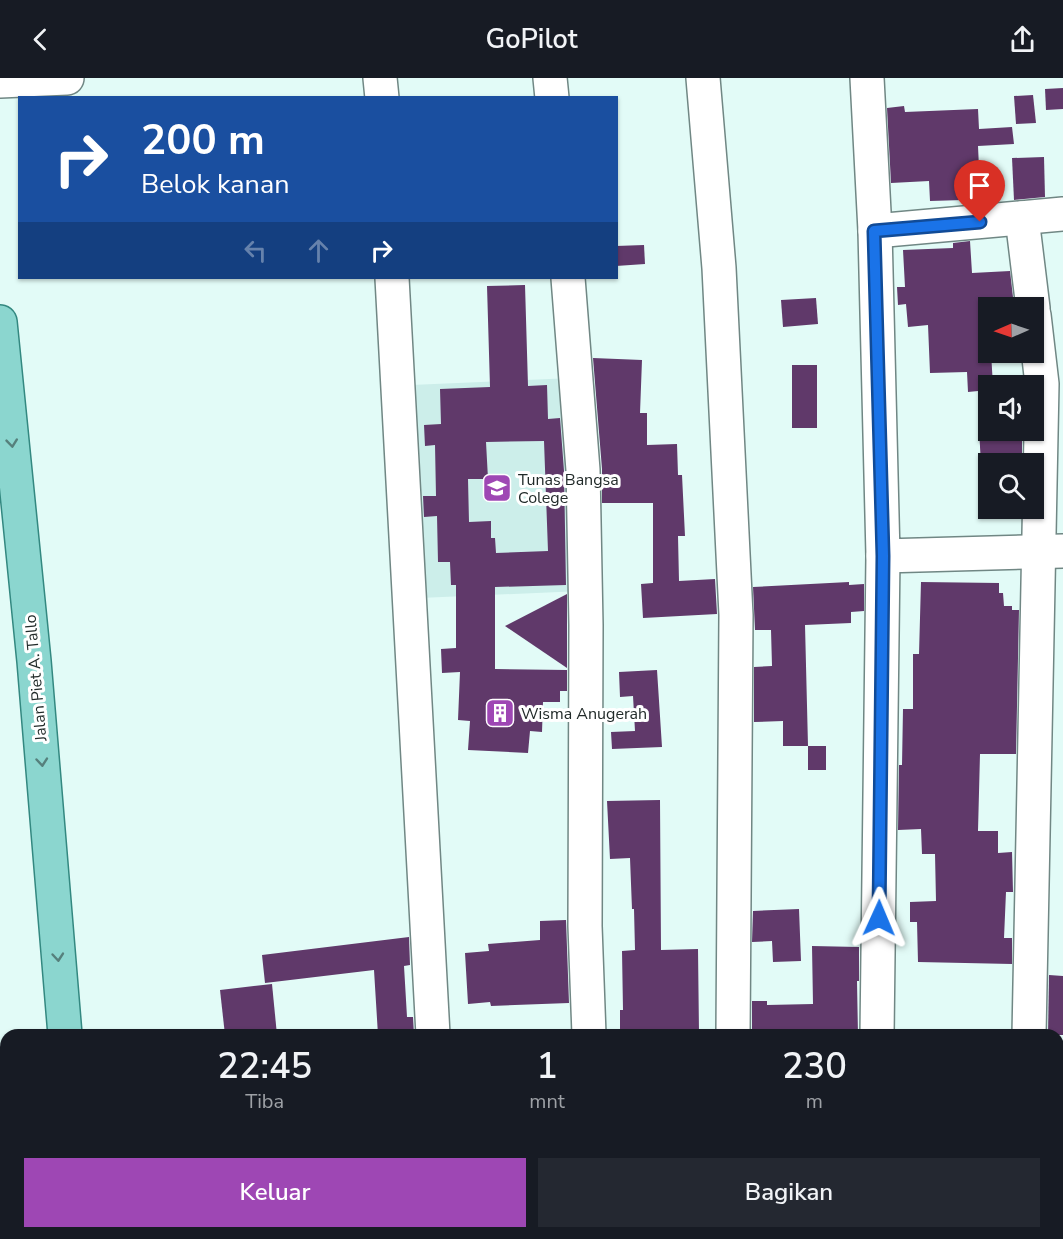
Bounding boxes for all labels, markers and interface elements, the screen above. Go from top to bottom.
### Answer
text: GoPilot [486,21,578,58]
icon: back [24,23,57,56]
icon: share [1006,23,1039,56]
text: 200 m [141,112,265,169]
icon: right [42,120,120,198]
pin [954,160,1005,222]
text: Belok kanan [141,166,290,203]
icon: arrive [963,169,996,202]
icon: left [239,234,272,267]
icon: ahead [302,234,335,267]
icon: right [365,234,398,267]
north arrow [978,297,1044,363]
map controls [978,297,1044,519]
button: sound [978,375,1044,441]
one-way arrow [5,438,18,447]
button: search [978,453,1044,519]
place label: Tunas Bangsa Colege [518,469,619,509]
school or university icon: Tunas Bangsa Colege [481,472,513,504]
street label: Jalan Piet A. Tallo [19,614,53,743]
building icon: Wisma Anugerah [484,697,516,729]
place label: Wisma Anugerah [521,703,647,725]
one-way arrow [35,758,48,767]
position arrow [847,886,911,950]
one-way arrow [51,952,64,961]
text: 22:45 [217,1042,312,1091]
text: 1 [536,1042,558,1091]
text: 230 [782,1042,847,1091]
text: Tiba [245,1088,284,1115]
text: mnt [529,1088,565,1115]
text: m [806,1088,823,1115]
button: Keluar [24,1158,526,1227]
button: Bagikan [538,1158,1040,1227]

